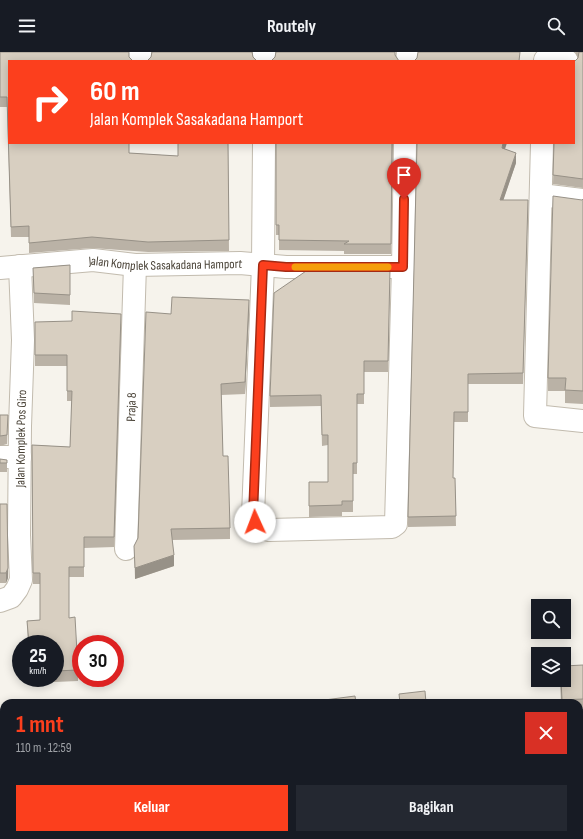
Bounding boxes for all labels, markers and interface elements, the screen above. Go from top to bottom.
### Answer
icon: menu [16,15,38,37]
icon: search [545,15,567,37]
text: Routely [267,16,316,37]
text: 60 m [90,75,139,108]
icon: right [24,76,76,128]
text: Jalan Komplek Sasakadana Hamport [90,109,303,130]
pin [387,158,421,199]
icon: arrive [393,164,415,186]
street label: Jalan Komplek Sasakadana Hamport [87,253,243,274]
street label: Jalan Komplek Pos Giro [12,389,30,489]
street label: Praja 8 [123,392,140,422]
position arrow [234,501,276,543]
map controls [531,599,571,687]
button: search [531,599,571,639]
speed limit sign: 30 [72,635,124,687]
text: 25 [29,644,47,668]
button: layers [531,647,571,687]
text: km/h [29,665,47,677]
text: 1 mnt [16,710,64,739]
button: close [525,712,567,754]
text: 110 m · 12:59 [16,740,72,756]
button: Keluar [16,785,288,831]
button: Bagikan [296,785,567,831]

